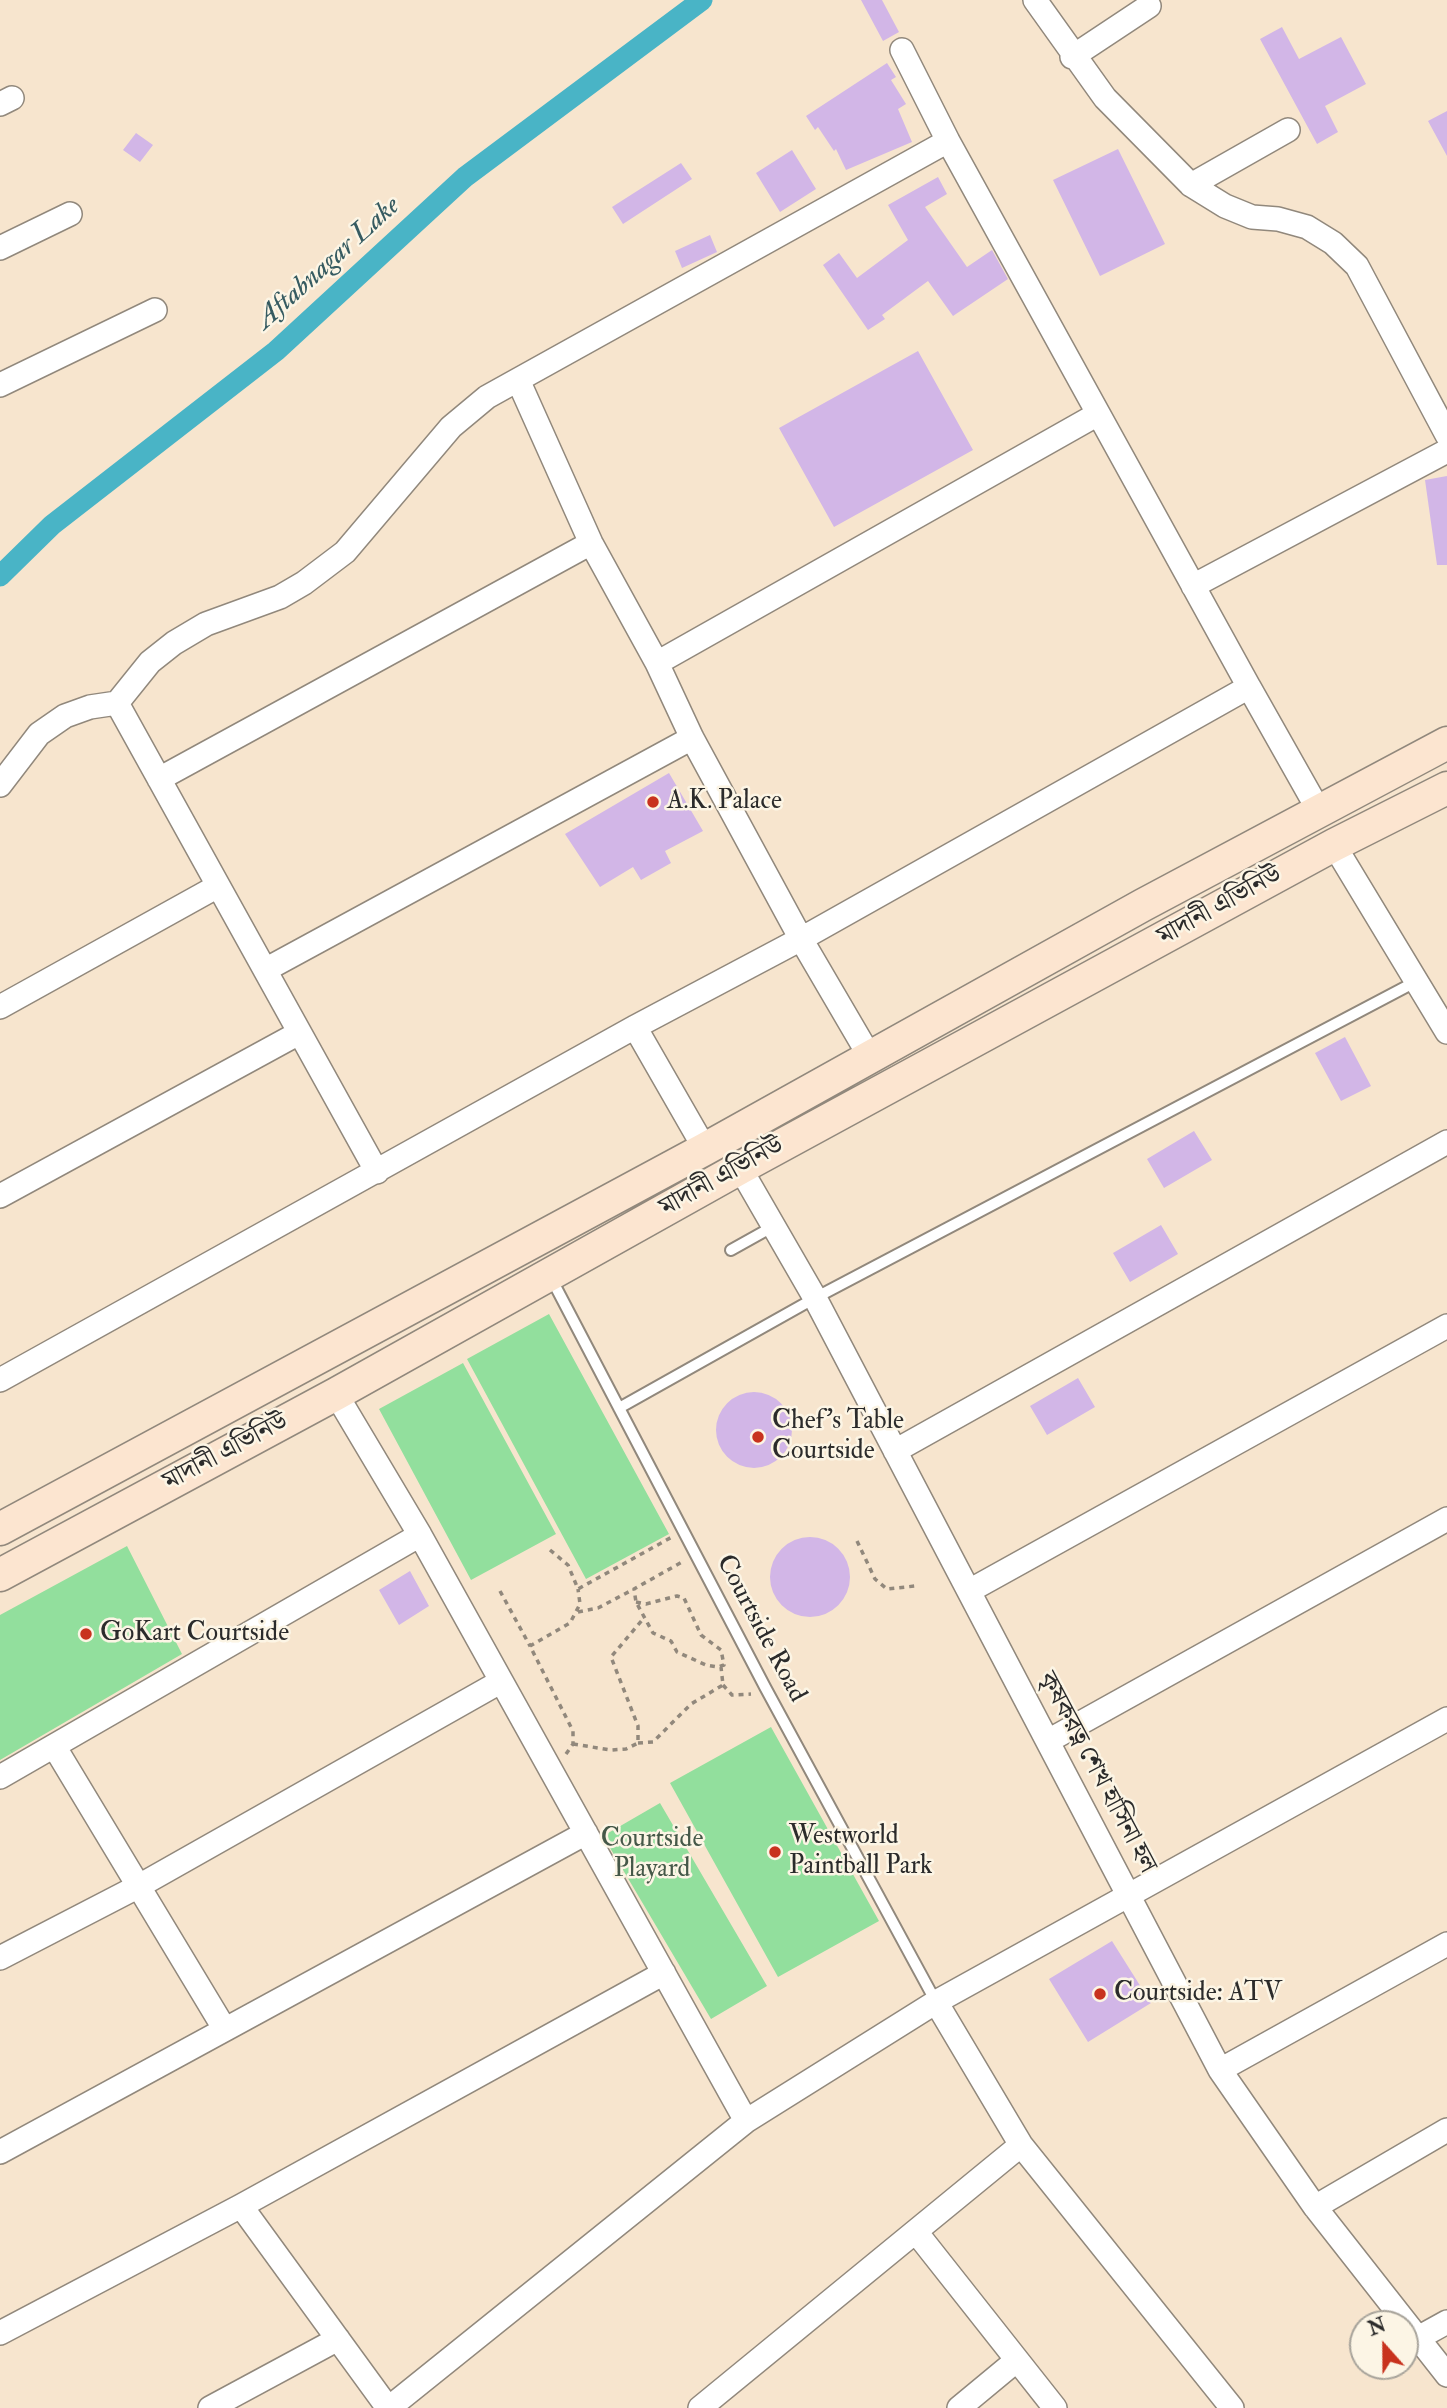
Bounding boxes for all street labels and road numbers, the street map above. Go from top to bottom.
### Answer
street label: মাদানী এভিনিউ [1153,860,1287,954]
street label: মাদানী এভিনিউ [655,1131,789,1225]
street label: মাদানী এভিনিউ [158,1407,294,1499]
street label: Courtside Road [708,1550,812,1708]
street label: কৃষকরত্ন শেখ হাসিনা হল [1030,1667,1162,1879]

